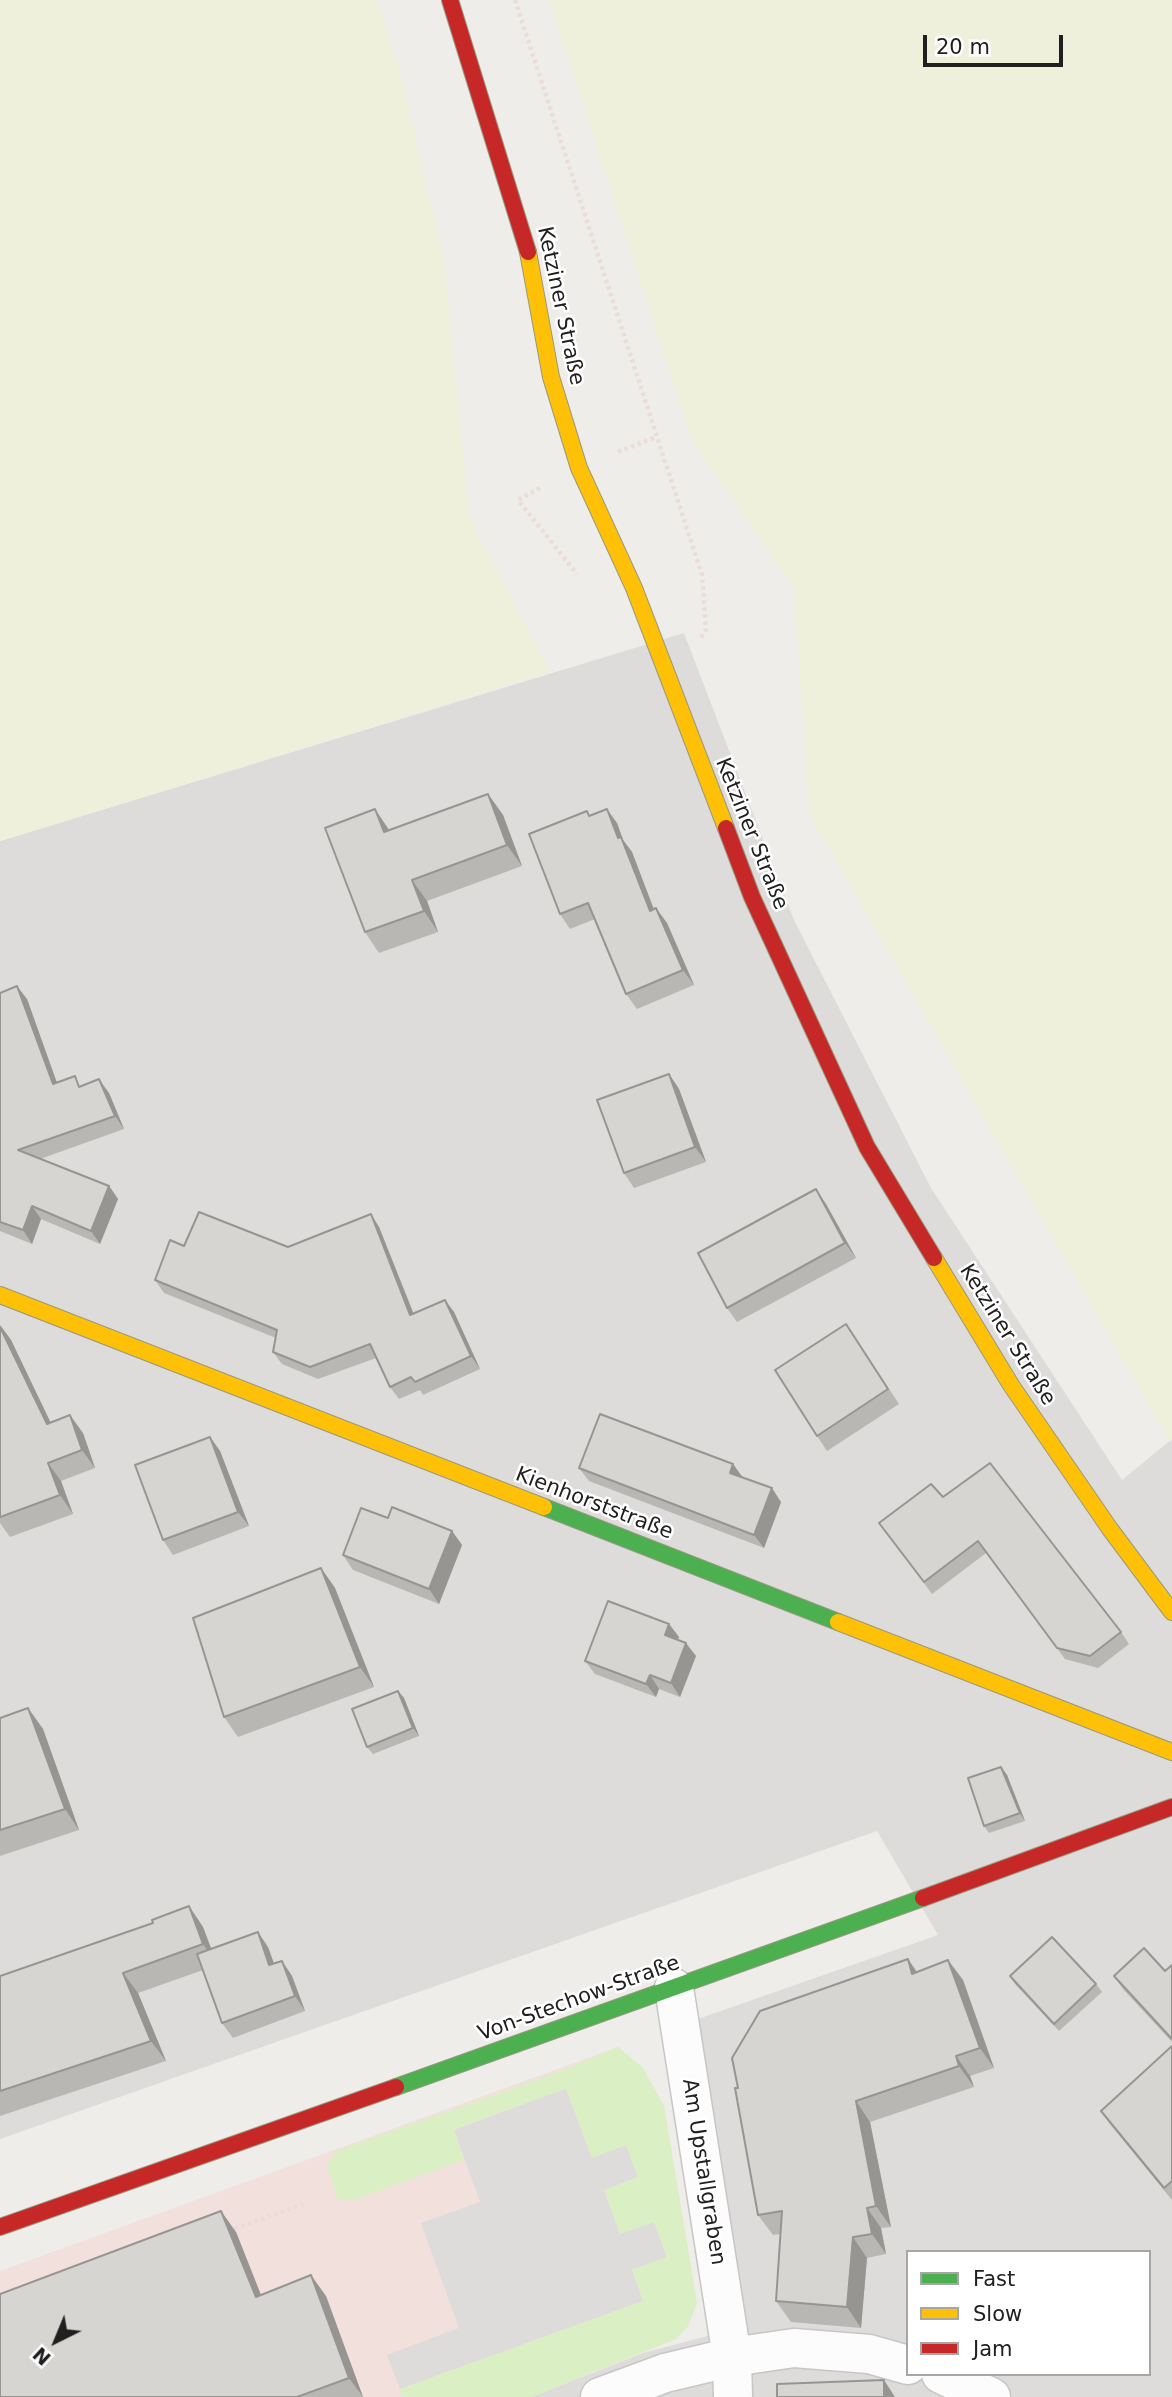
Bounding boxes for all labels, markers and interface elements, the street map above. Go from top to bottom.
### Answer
scale bar [927,21,1067,65]
text: 20 m [936,35,990,59]
street label: Ketziner Straße [531,224,589,388]
street label: Ketziner Straße [709,754,793,914]
street label: Ketziner Straße [954,1260,1060,1410]
street label: Kienhorststraße [512,1462,676,1546]
street label: Von-Stechow-Straße [475,1951,683,2047]
street label: Am Upstallgraben [676,2077,730,2267]
legend [906,2250,1151,2376]
text: Fast [973,2267,1015,2291]
text: Slow [973,2302,1022,2326]
north arrow [21,2306,91,2376]
text: Jam [973,2337,1013,2361]
text: N [28,2343,55,2370]

